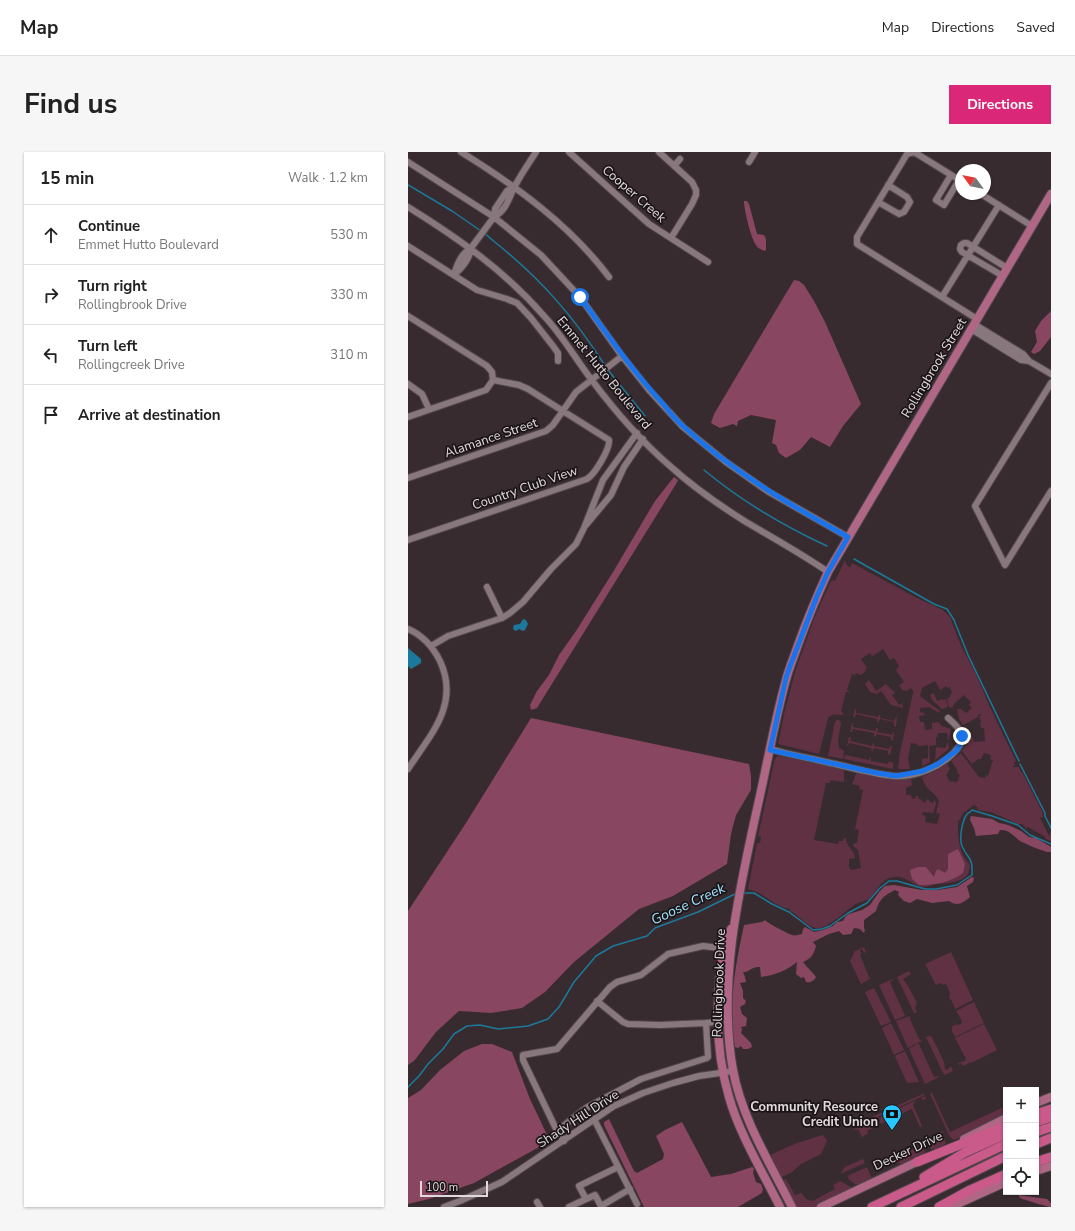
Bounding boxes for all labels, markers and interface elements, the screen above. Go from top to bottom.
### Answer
text: Map [20,15,58,41]
text: Map [882,18,909,37]
text: Directions [931,18,994,37]
text: Saved [1016,18,1055,37]
text: Find us [24,85,118,123]
button: Directions [949,85,1051,124]
street label: Cooper Creek [598,161,670,227]
north arrow [955,164,991,200]
text: 15 min [40,167,94,190]
text: Walk · 1.2 km [288,169,368,187]
text: Continue [78,216,140,236]
icon: ahead [40,224,62,246]
text: 530 m [330,226,368,244]
text: Emmet Hutto Boulevard [78,236,219,254]
text: Turn right [78,276,147,296]
icon: right [40,284,62,306]
text: 330 m [330,286,368,304]
route start [571,288,589,306]
text: Rollingbrook Drive [78,296,187,314]
street label: Emmet Hutto Boulevard [553,313,655,433]
street label: Rollingbrook Street [897,314,971,421]
text: Turn left [78,336,137,356]
icon: left [40,344,62,366]
text: 310 m [330,346,368,364]
text: Rollingcreek Drive [78,356,185,374]
icon: arrive [40,404,62,426]
text: Arrive at destination [78,405,221,425]
street label: Alamance Street [442,414,540,462]
street label: Country Club View [470,462,580,514]
route end [953,727,971,745]
water label: Goose Creek [648,878,729,929]
street label: Rollingbrook Drive [708,928,730,1038]
street label: Shady Hill Drive [533,1086,623,1152]
map controls [1003,1087,1039,1195]
button: + [1003,1087,1039,1123]
place label: Community Resource Credit Union [750,1098,878,1131]
bank icon: Community Resource Credit Union [881,1103,903,1131]
button: − [1003,1123,1039,1159]
street label: Decker Drive [870,1127,946,1175]
button: locate [1003,1159,1039,1195]
scale bar [420,1179,488,1198]
text: 100 m [426,1180,458,1195]

